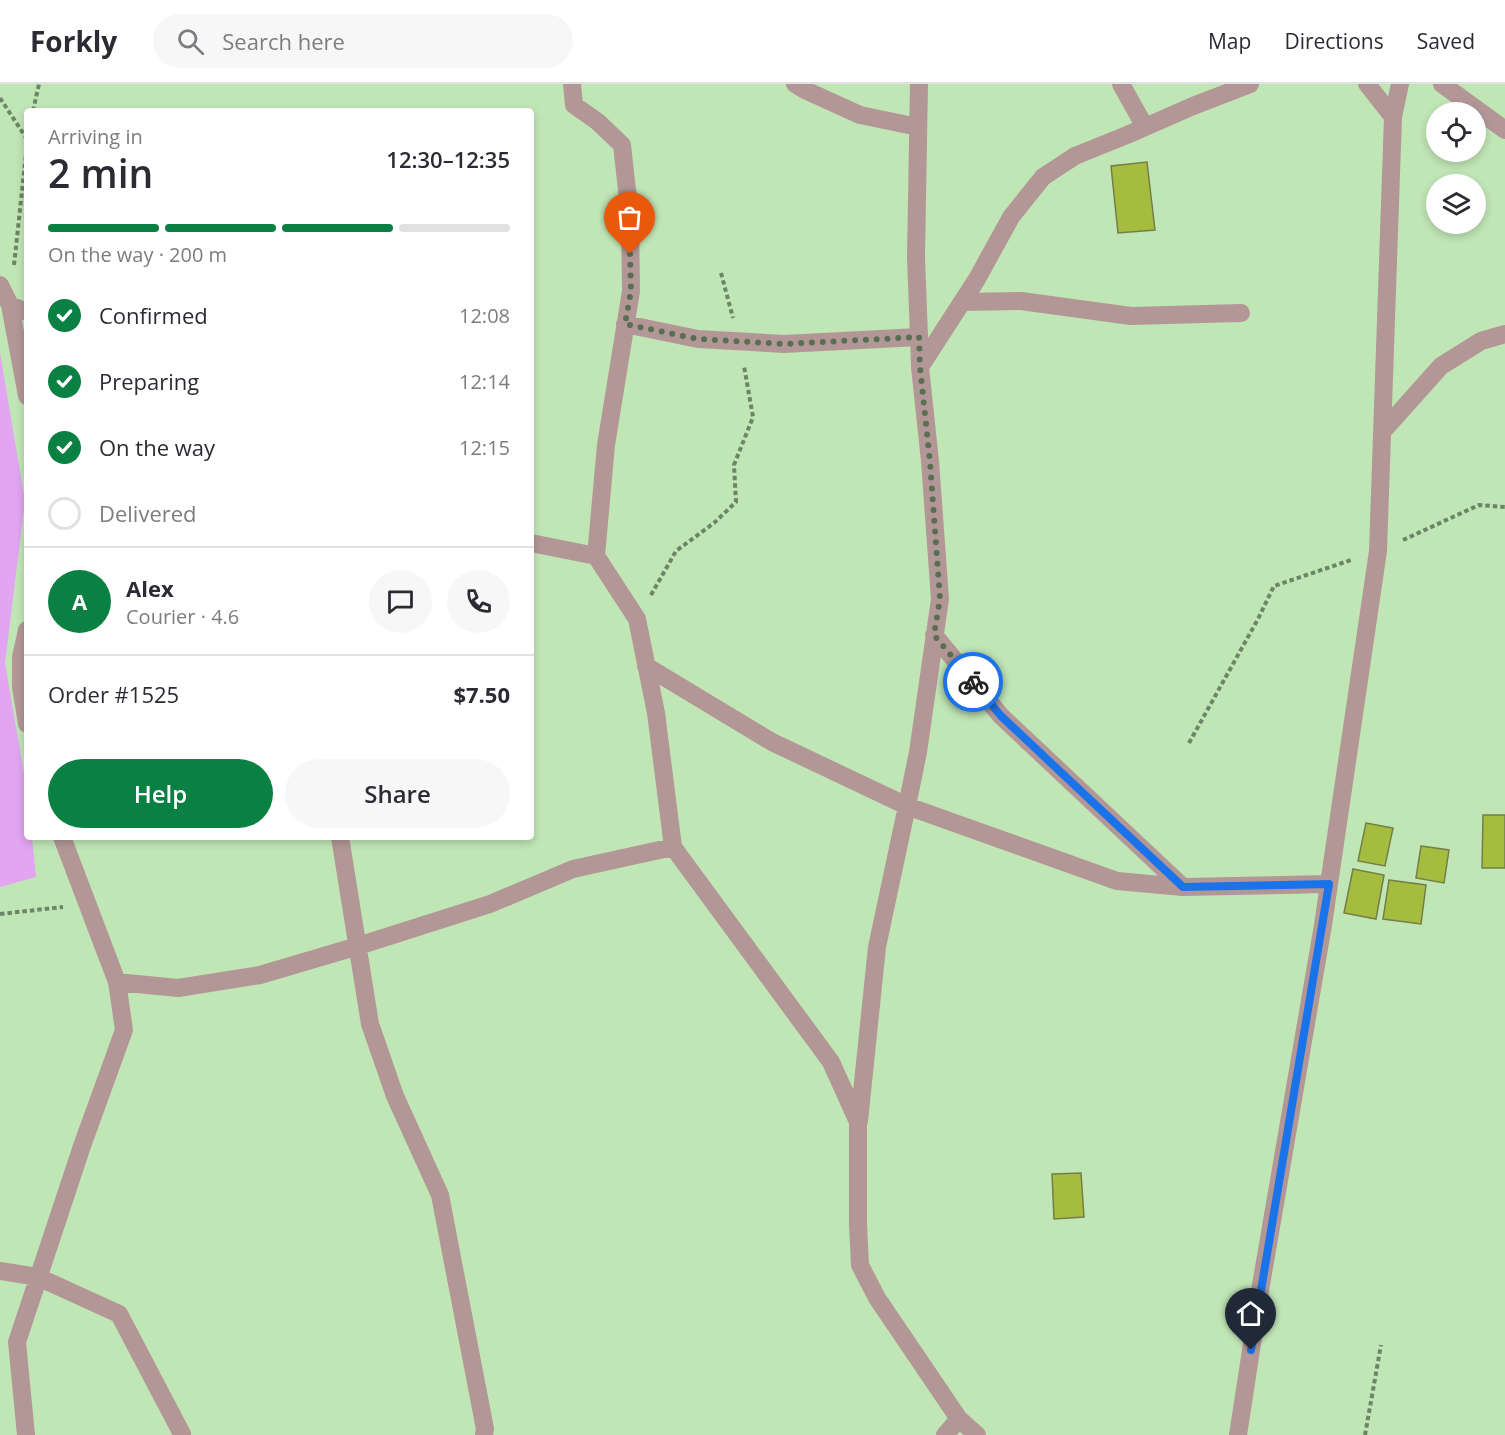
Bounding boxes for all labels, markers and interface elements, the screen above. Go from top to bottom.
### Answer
search box [153,14,573,68]
text: Forkly [30,22,117,60]
icon: search [174,25,207,58]
text: Search here [222,26,345,56]
text: Map [1208,27,1251,55]
text: Directions [1284,27,1384,55]
text: Saved [1417,27,1475,55]
map controls [1426,102,1486,234]
button: locate [1426,102,1486,162]
text: Arriving in [48,123,143,150]
text: 12:30–12:35 [386,144,510,174]
text: 2 min [48,146,153,199]
button: layers [1426,174,1486,234]
pin [604,192,655,254]
icon: bag [613,201,646,234]
text: On the way · 200 m [48,241,227,268]
icon: check [48,299,81,332]
text: Confirmed [99,300,208,330]
text: 12:08 [459,302,510,329]
icon: check [48,365,81,398]
text: Preparing [99,366,199,396]
text: 12:14 [459,368,510,395]
icon: check [48,431,81,464]
text: On the way [99,432,215,462]
text: 12:15 [459,434,510,461]
text: Delivered [99,498,197,528]
button: chat [369,570,432,633]
button: phone [447,570,510,633]
text: Alex [126,573,174,603]
text: A [72,586,87,616]
text: Courier · 4.6 [126,603,239,630]
courier [943,652,1003,712]
icon: bike [957,666,990,699]
text: Order #1525 [48,679,179,709]
text: $7.50 [453,679,510,709]
button: Help [48,759,273,828]
button: Share [285,759,510,828]
pin [1225,1288,1276,1350]
icon: home [1234,1297,1267,1330]

